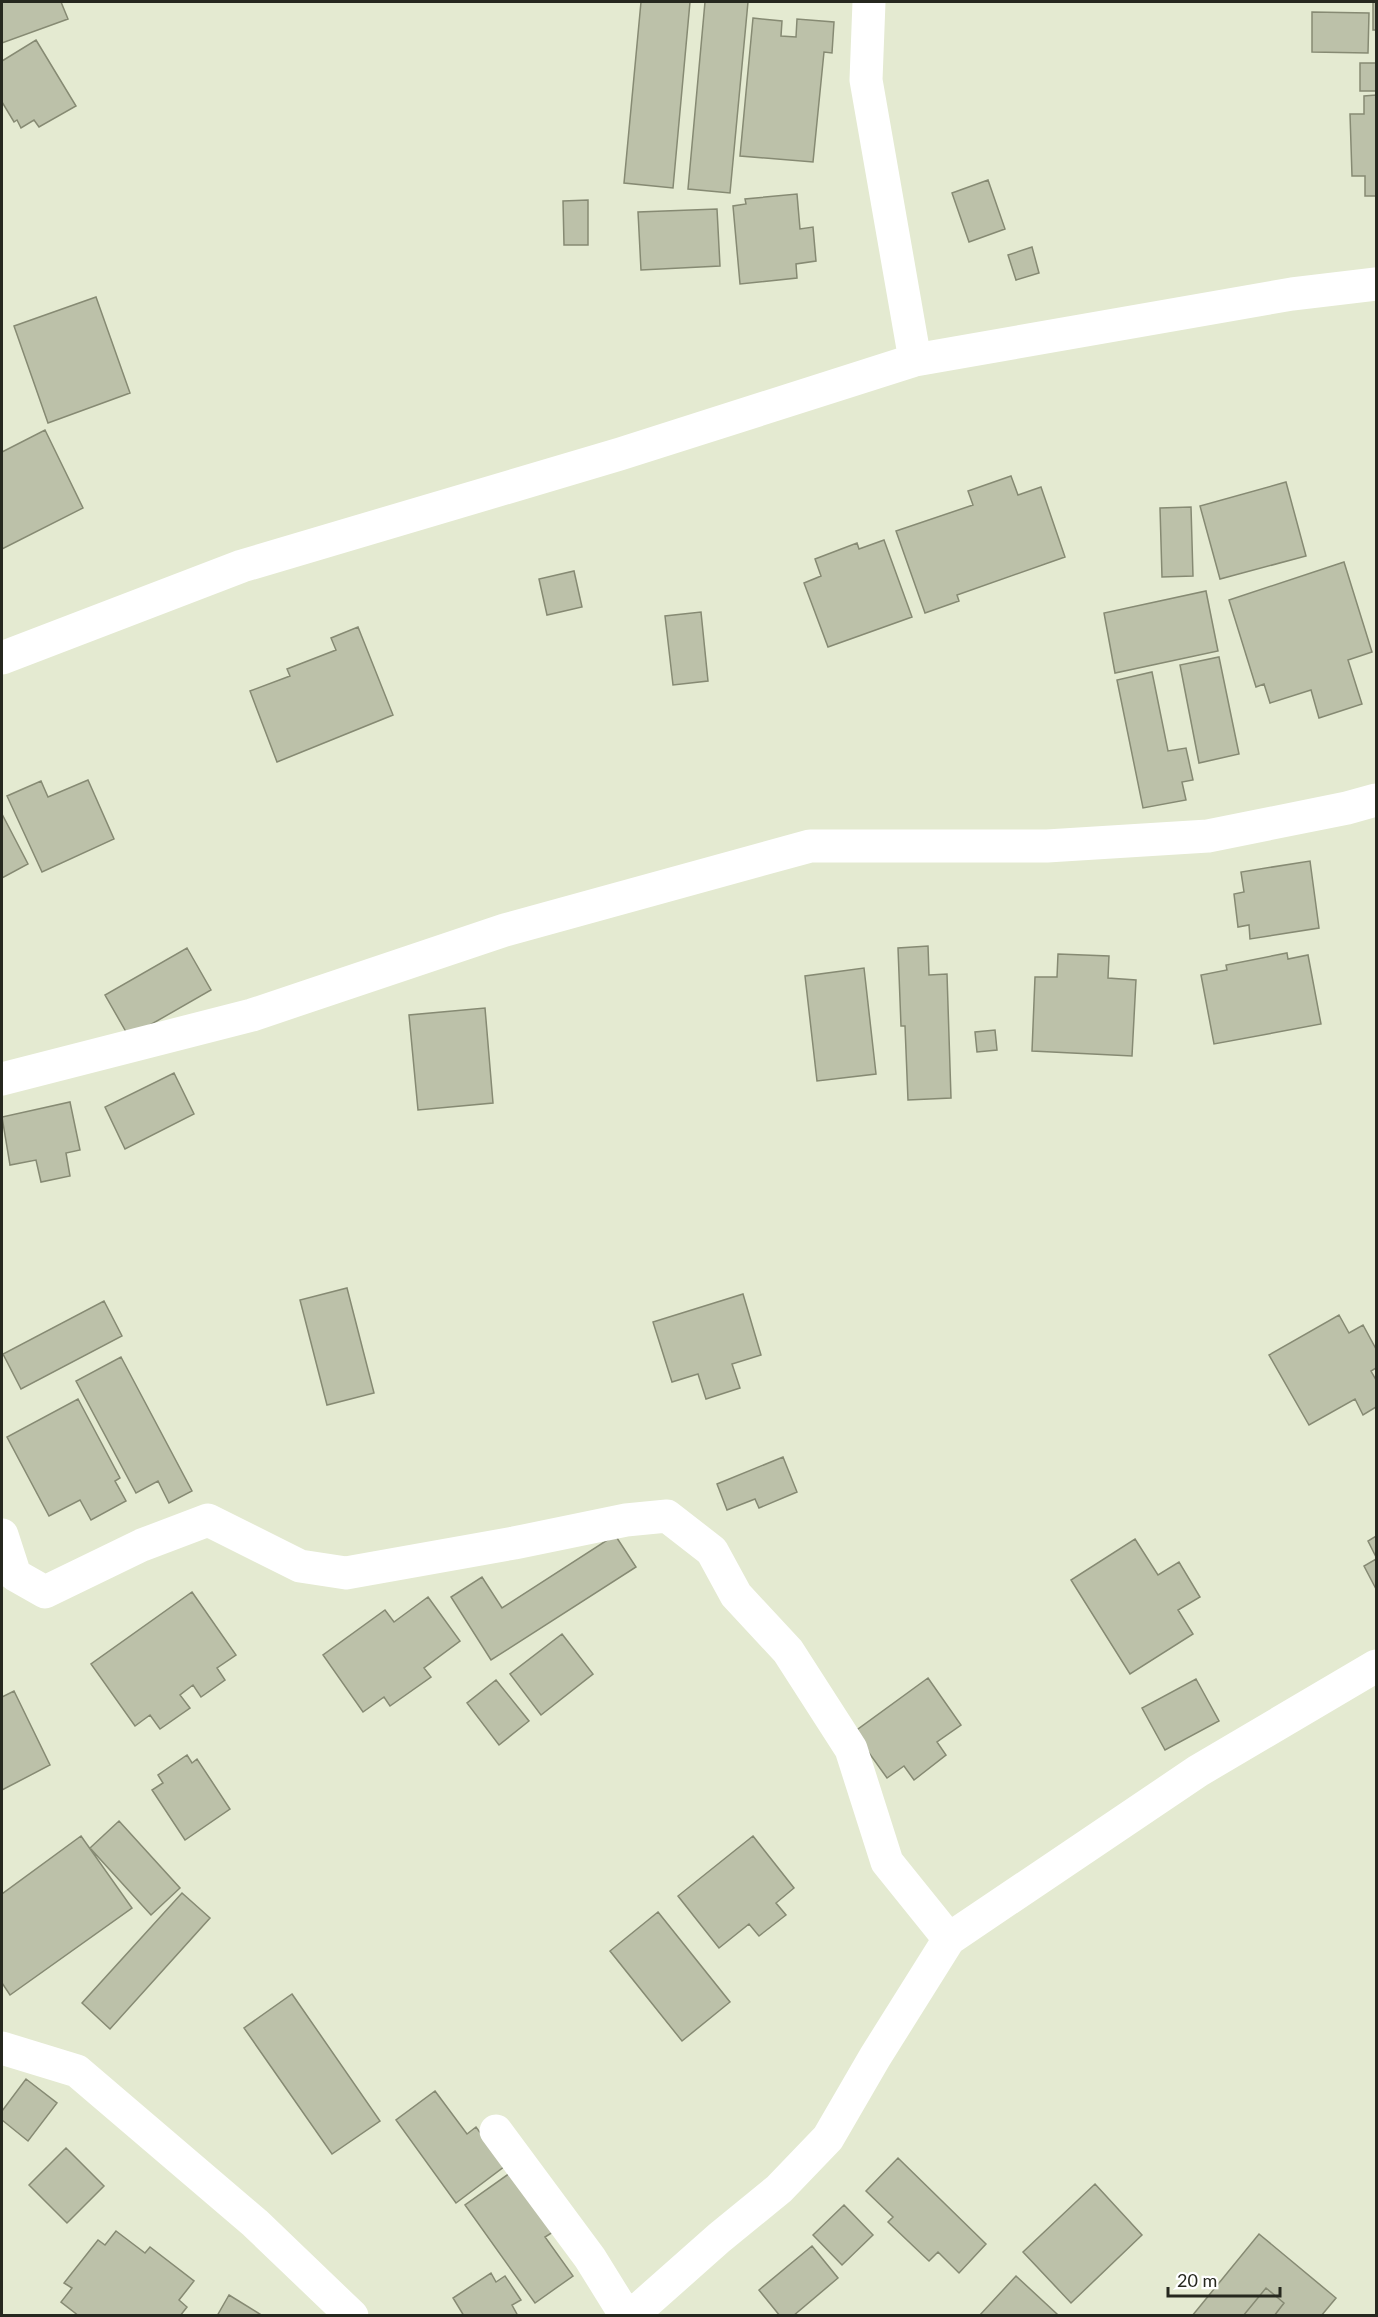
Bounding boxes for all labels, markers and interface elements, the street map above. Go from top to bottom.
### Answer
scale bar [1168,2260,1280,2298]
text: 20 m [1177,2269,1217,2291]

